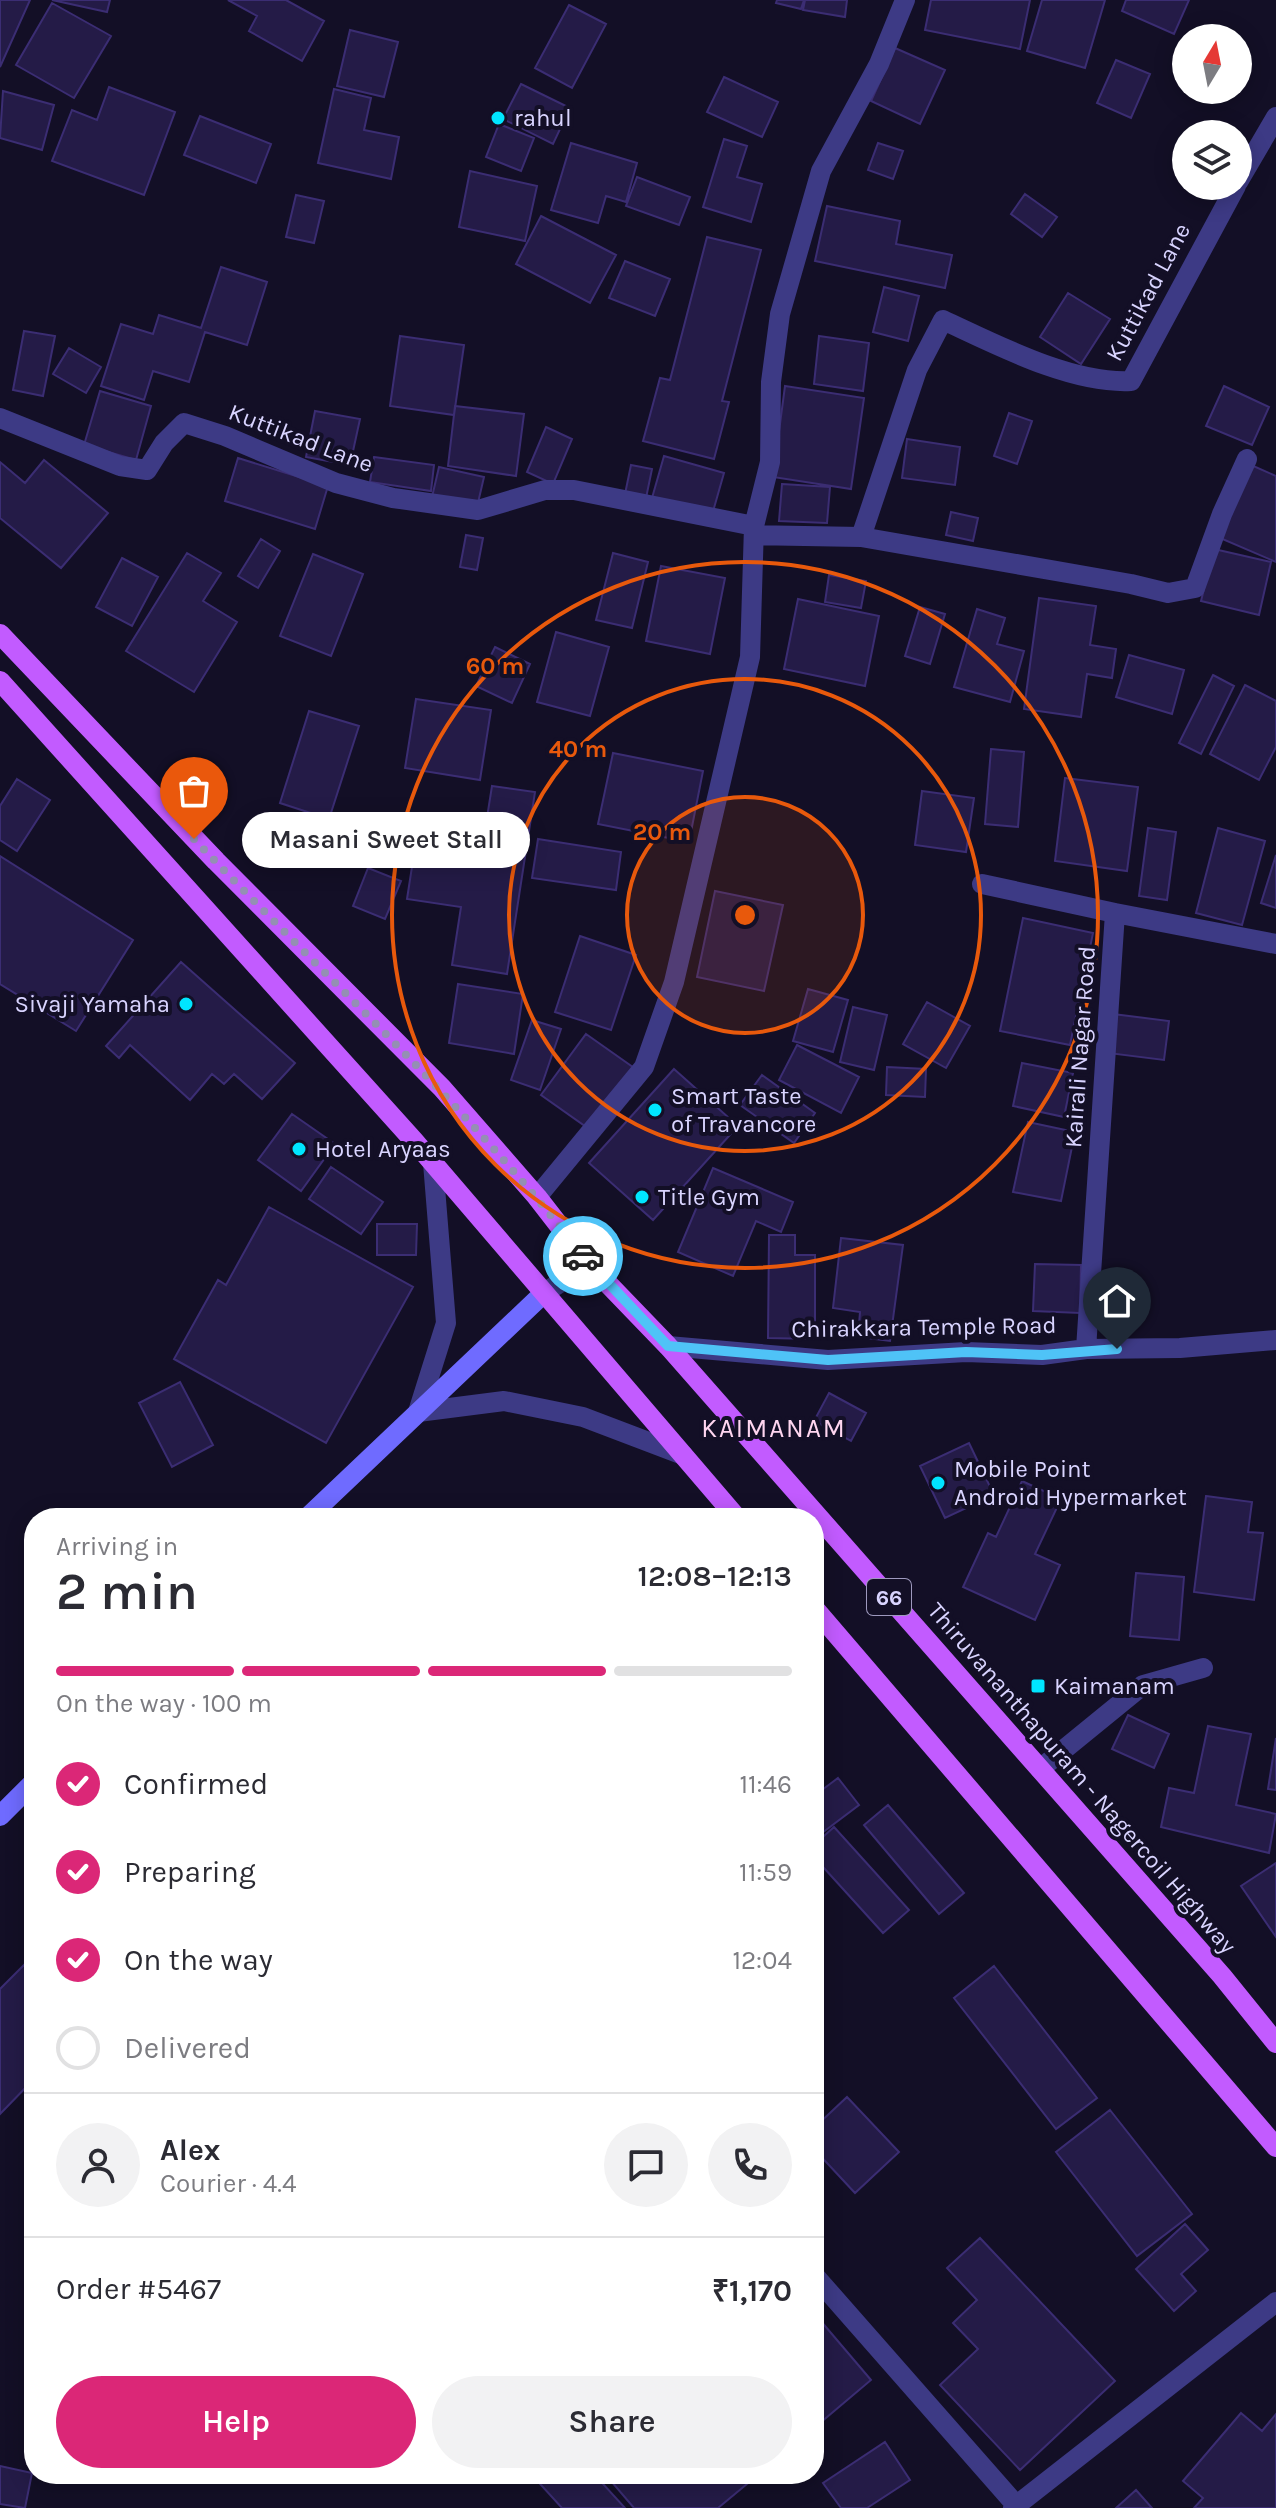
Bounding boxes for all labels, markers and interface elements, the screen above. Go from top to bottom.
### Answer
north arrow [1172,24,1252,104]
map controls [1172,24,1252,200]
place label: rahul [514,104,572,132]
marker: rahul [489,109,507,127]
button: layers [1172,120,1252,200]
street label: Kuttikad Lane [1100,218,1196,366]
street label: Kuttikad Lane [225,398,377,478]
text: 60 m [466,652,524,680]
text: 40 m [549,735,607,763]
pin [160,757,228,839]
icon: bag [172,769,216,813]
callout: Masani Sweet Stall [242,811,530,867]
text: 20 m [633,818,691,846]
text: Masani Sweet Stall [269,824,503,855]
centre of rings [731,901,759,929]
street label: Kairali Nagar Road [1059,945,1101,1149]
place label: Sivaji Yamaha [14,990,170,1018]
marker: Sivaji Yamaha [177,995,195,1013]
place label: Smart Taste of Travancore [671,1082,816,1138]
marker: Smart Taste of Travancore [646,1101,664,1119]
place label: Hotel Aryaas [315,1135,451,1163]
marker: Hotel Aryaas [290,1140,308,1158]
place label: Title Gym [658,1183,760,1211]
marker: Title Gym [633,1188,651,1206]
courier [543,1216,623,1296]
icon: car [561,1234,605,1278]
pin [1083,1267,1151,1349]
icon: home [1095,1279,1139,1323]
street label: Chirakkara Temple Road [791,1311,1057,1343]
district label: KAIMANAM [701,1413,847,1444]
place label: Mobile Point Android Hypermarket [954,1455,1187,1511]
marker: Mobile Point Android Hypermarket [929,1474,947,1492]
text: Arriving in [56,1531,178,1562]
text: 12:08–12:13 [638,1558,792,1594]
text: 2 min [56,1561,198,1622]
road number: 66 [867,1579,911,1615]
street label: Thiruvananthapuram - Nagercoil Highway [922,1597,1242,1959]
place label: Kaimanam [1054,1672,1175,1700]
marker: Kaimanam [1029,1677,1047,1695]
text: On the way · 100 m [56,1688,272,1719]
icon: check [56,1762,100,1806]
text: Confirmed [124,1766,268,1802]
text: 11:46 [739,1769,792,1800]
icon: check [56,1850,100,1894]
text: Preparing [124,1854,256,1890]
text: 11:59 [739,1857,792,1888]
icon: check [56,1938,100,1982]
text: On the way [124,1942,273,1978]
text: 12:04 [732,1945,792,1976]
text: Delivered [124,2030,251,2066]
button: person [56,2123,140,2207]
button: chat [604,2123,688,2207]
button: phone [708,2123,792,2207]
text: Alex [160,2132,220,2168]
text: Courier · 4.4 [160,2168,296,2199]
text: Order #5467 [56,2271,221,2307]
text: ₹1,170 [712,2273,792,2309]
button: Help [56,2376,416,2468]
button: Share [432,2376,792,2468]

